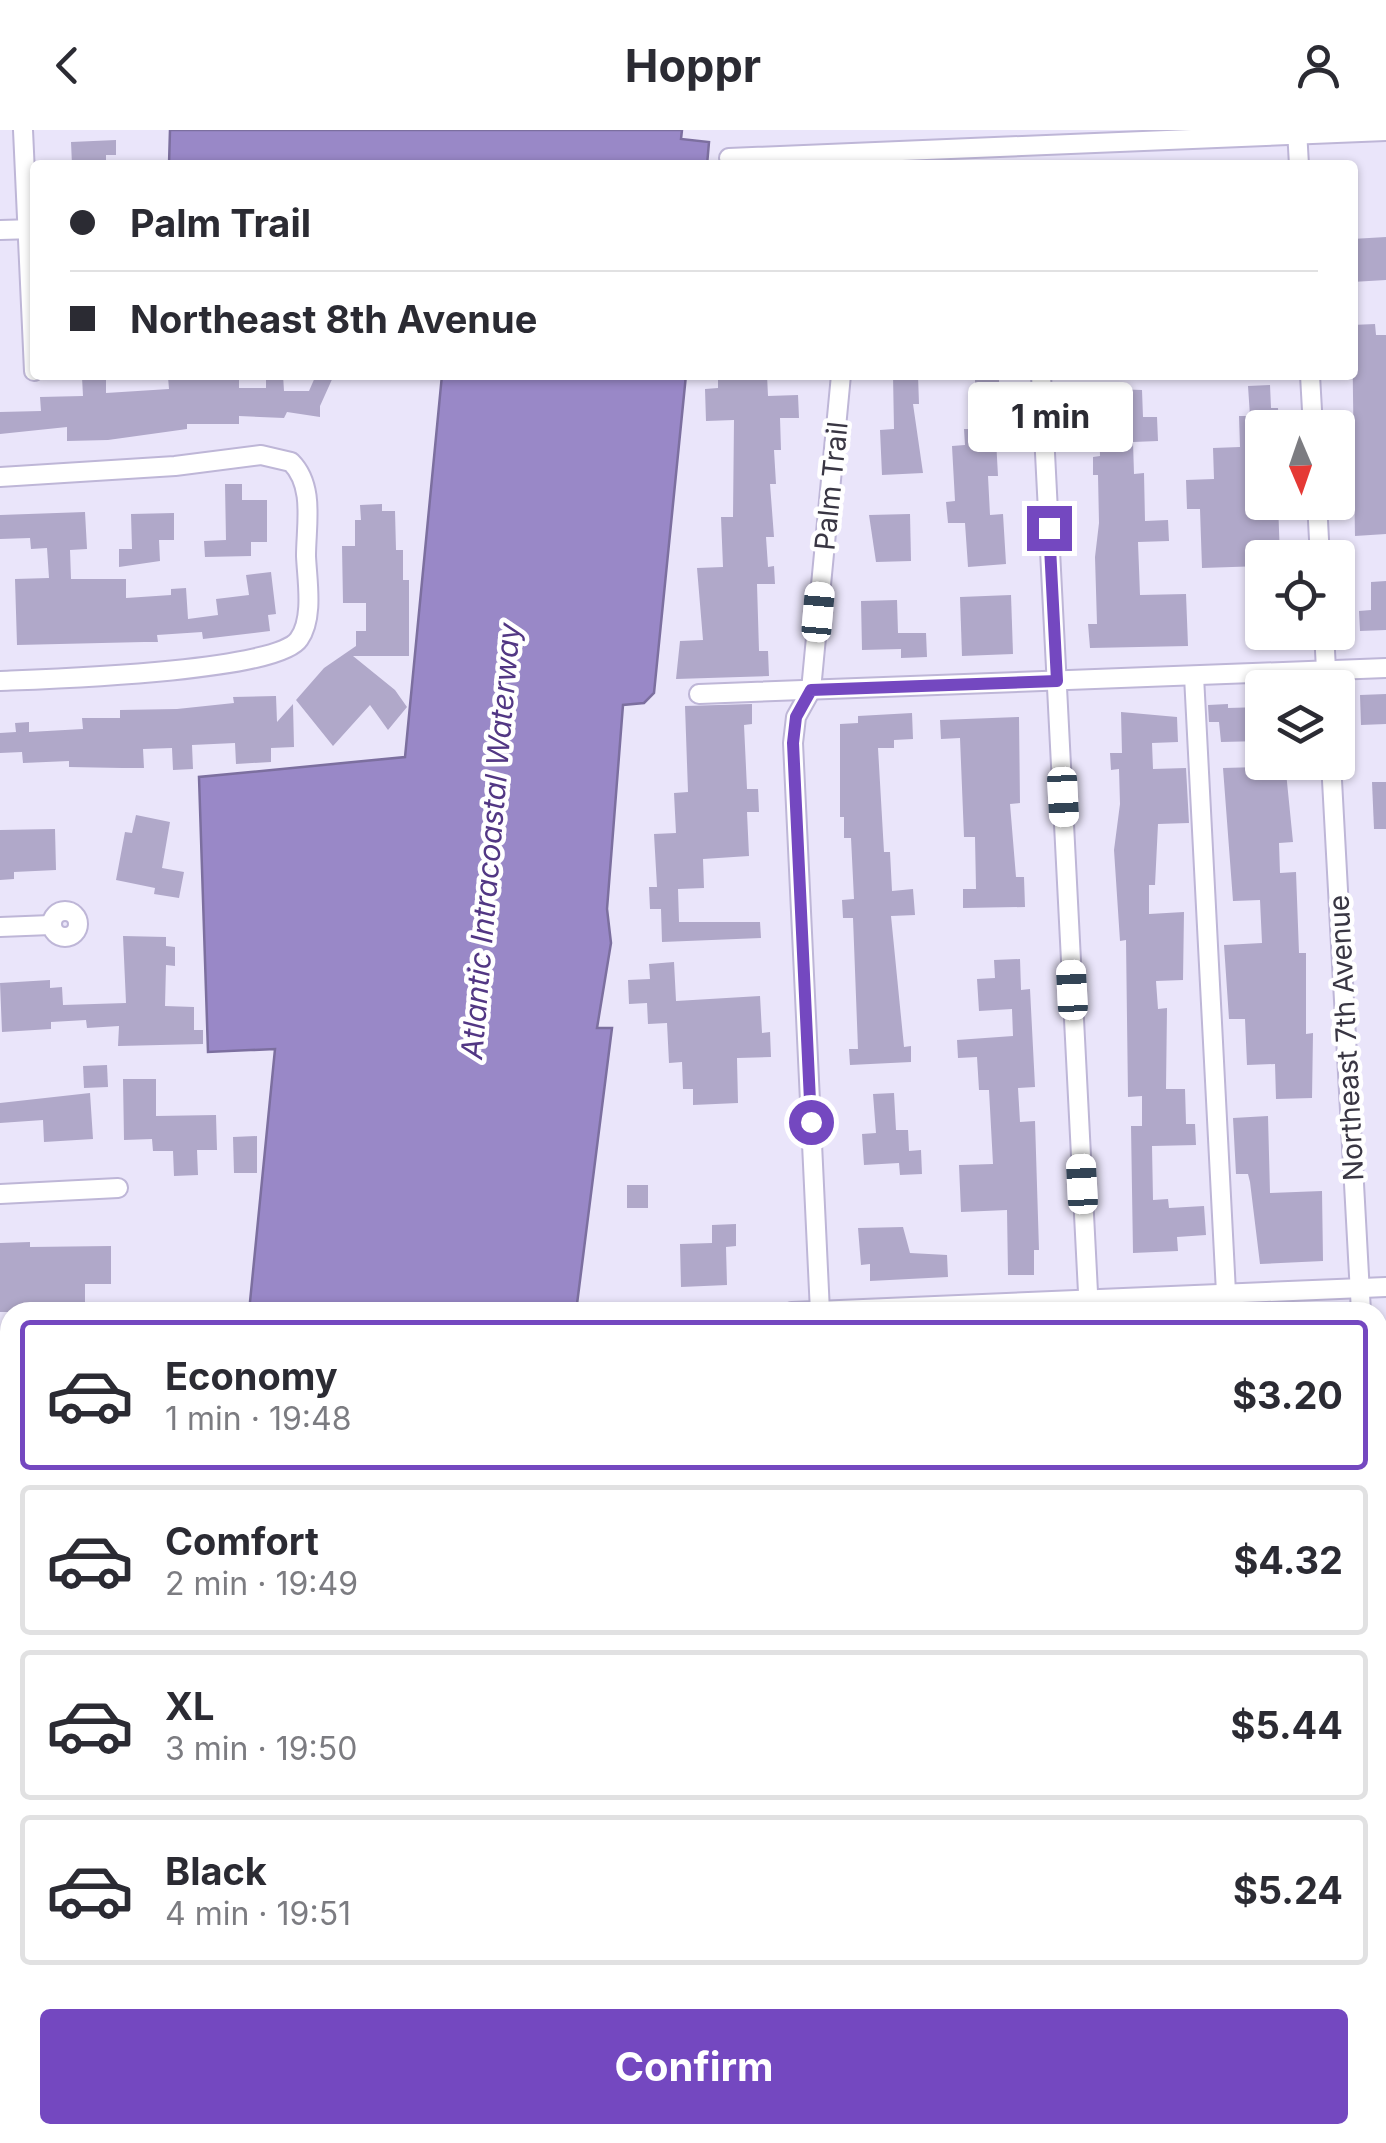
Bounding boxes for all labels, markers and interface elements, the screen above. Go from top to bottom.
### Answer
icon: back [40,38,95,93]
text: Hoppr [625,38,761,93]
icon: person [1291,38,1346,93]
text: Palm Trail [130,200,311,246]
text: Northeast 8th Avenue [130,296,537,342]
callout: 1 min [966,383,1132,453]
text: 1 min [1011,397,1090,436]
north arrow [1245,410,1355,520]
map controls [1245,410,1355,780]
street label: Palm Trail [807,420,855,552]
route end [1027,506,1072,551]
button: locate [1245,540,1355,650]
car [800,581,836,643]
water label: Atlantic Intracoastal Waterway [453,620,527,1061]
button: layers [1245,670,1355,780]
car [1046,766,1080,828]
street label: Northeast 7th Avenue [1322,894,1370,1182]
car [1055,959,1089,1021]
route start [789,1100,834,1145]
car [1065,1153,1099,1215]
icon: car [45,1350,135,1440]
text: Economy [165,1353,338,1399]
text: $3.20 [1232,1372,1343,1418]
text: 1 min · 19:48 [165,1399,351,1438]
icon: car [45,1515,135,1605]
text: Comfort [165,1518,319,1564]
text: $4.32 [1233,1537,1343,1583]
text: 2 min · 19:49 [165,1564,358,1603]
icon: car [45,1680,135,1770]
text: XL [165,1683,215,1729]
text: $5.44 [1231,1702,1343,1748]
text: 3 min · 19:50 [165,1729,357,1768]
icon: car [45,1845,135,1935]
text: Black [165,1848,267,1894]
text: $5.24 [1233,1867,1343,1913]
text: 4 min · 19:51 [165,1894,351,1933]
button: Confirm [40,2009,1348,2124]

